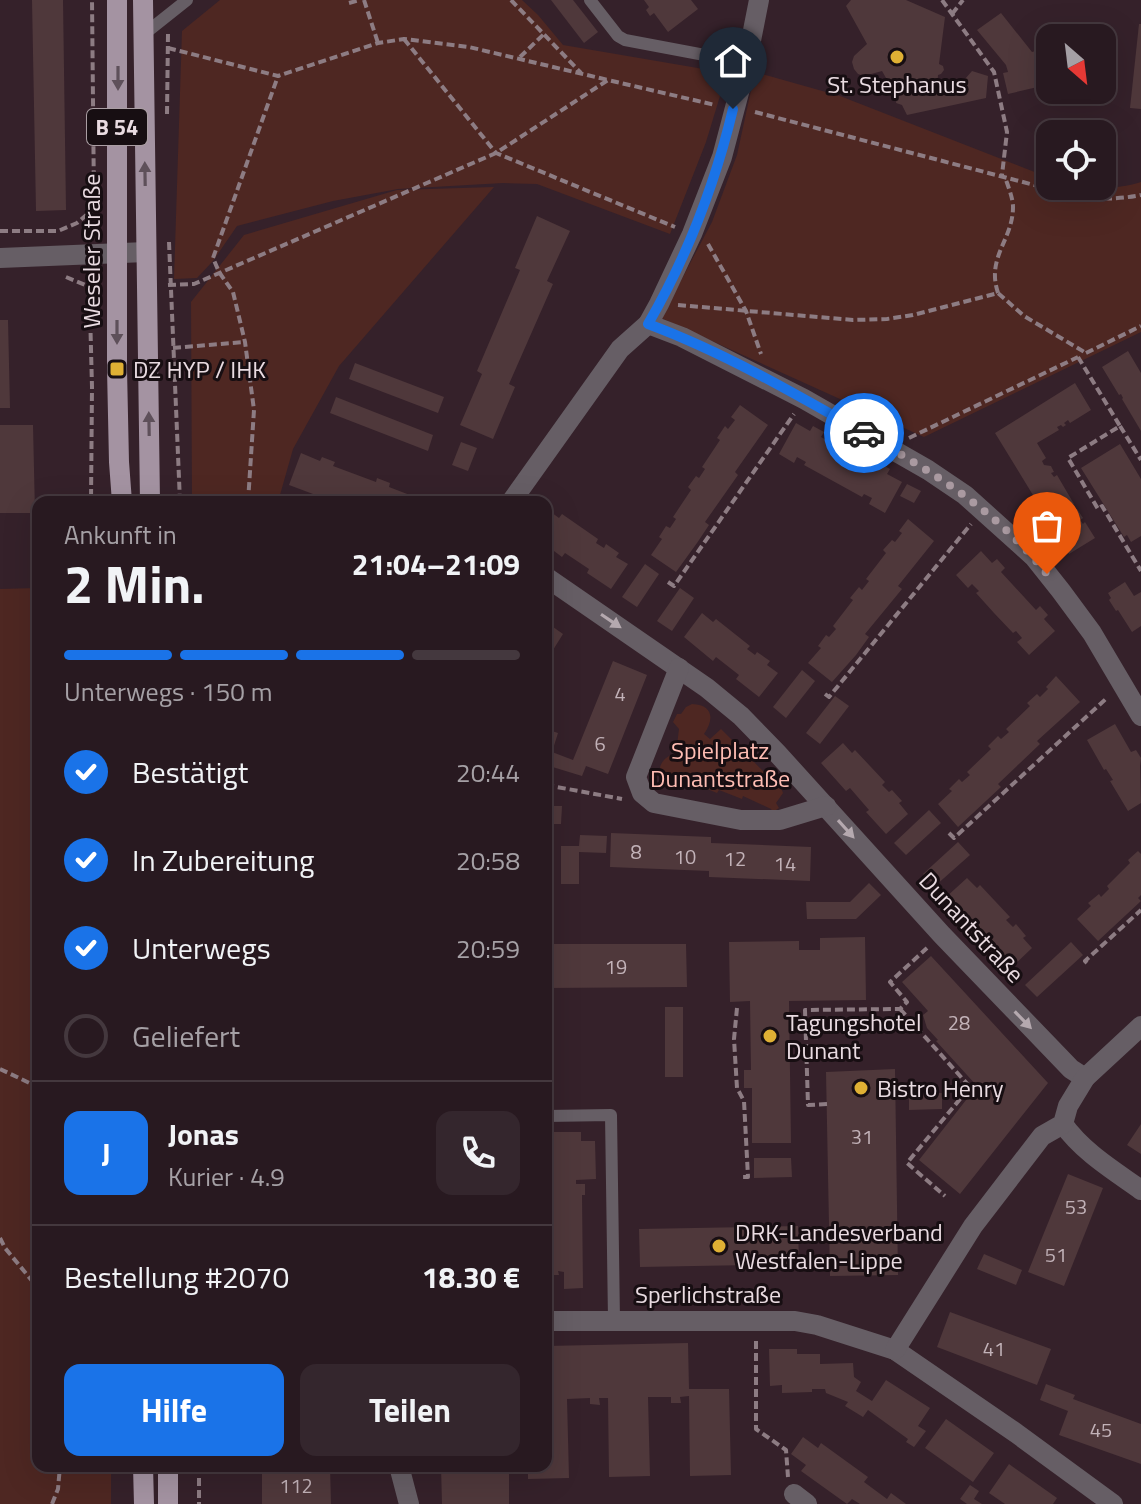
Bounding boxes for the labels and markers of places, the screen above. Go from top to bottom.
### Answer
pin [699,27,767,109]
marker: St. Stephanus [888,48,906,66]
place label: St. Stephanus [827,66,967,102]
place label: DZ HYP / IHK [133,351,266,387]
marker: DZ HYP / IHK [108,360,126,378]
pin [1013,492,1081,574]
place label: Tagungshotel Dunant [786,1004,922,1068]
marker: Tagungshotel Dunant [761,1027,779,1045]
place label: Bistro Henry [877,1070,1004,1106]
marker: Bistro Henry [852,1079,870,1097]
place label: DRK-Landesverband Westfalen-Lippe [735,1214,943,1278]
marker: DRK-Landesverband Westfalen-Lippe [710,1237,728,1255]

